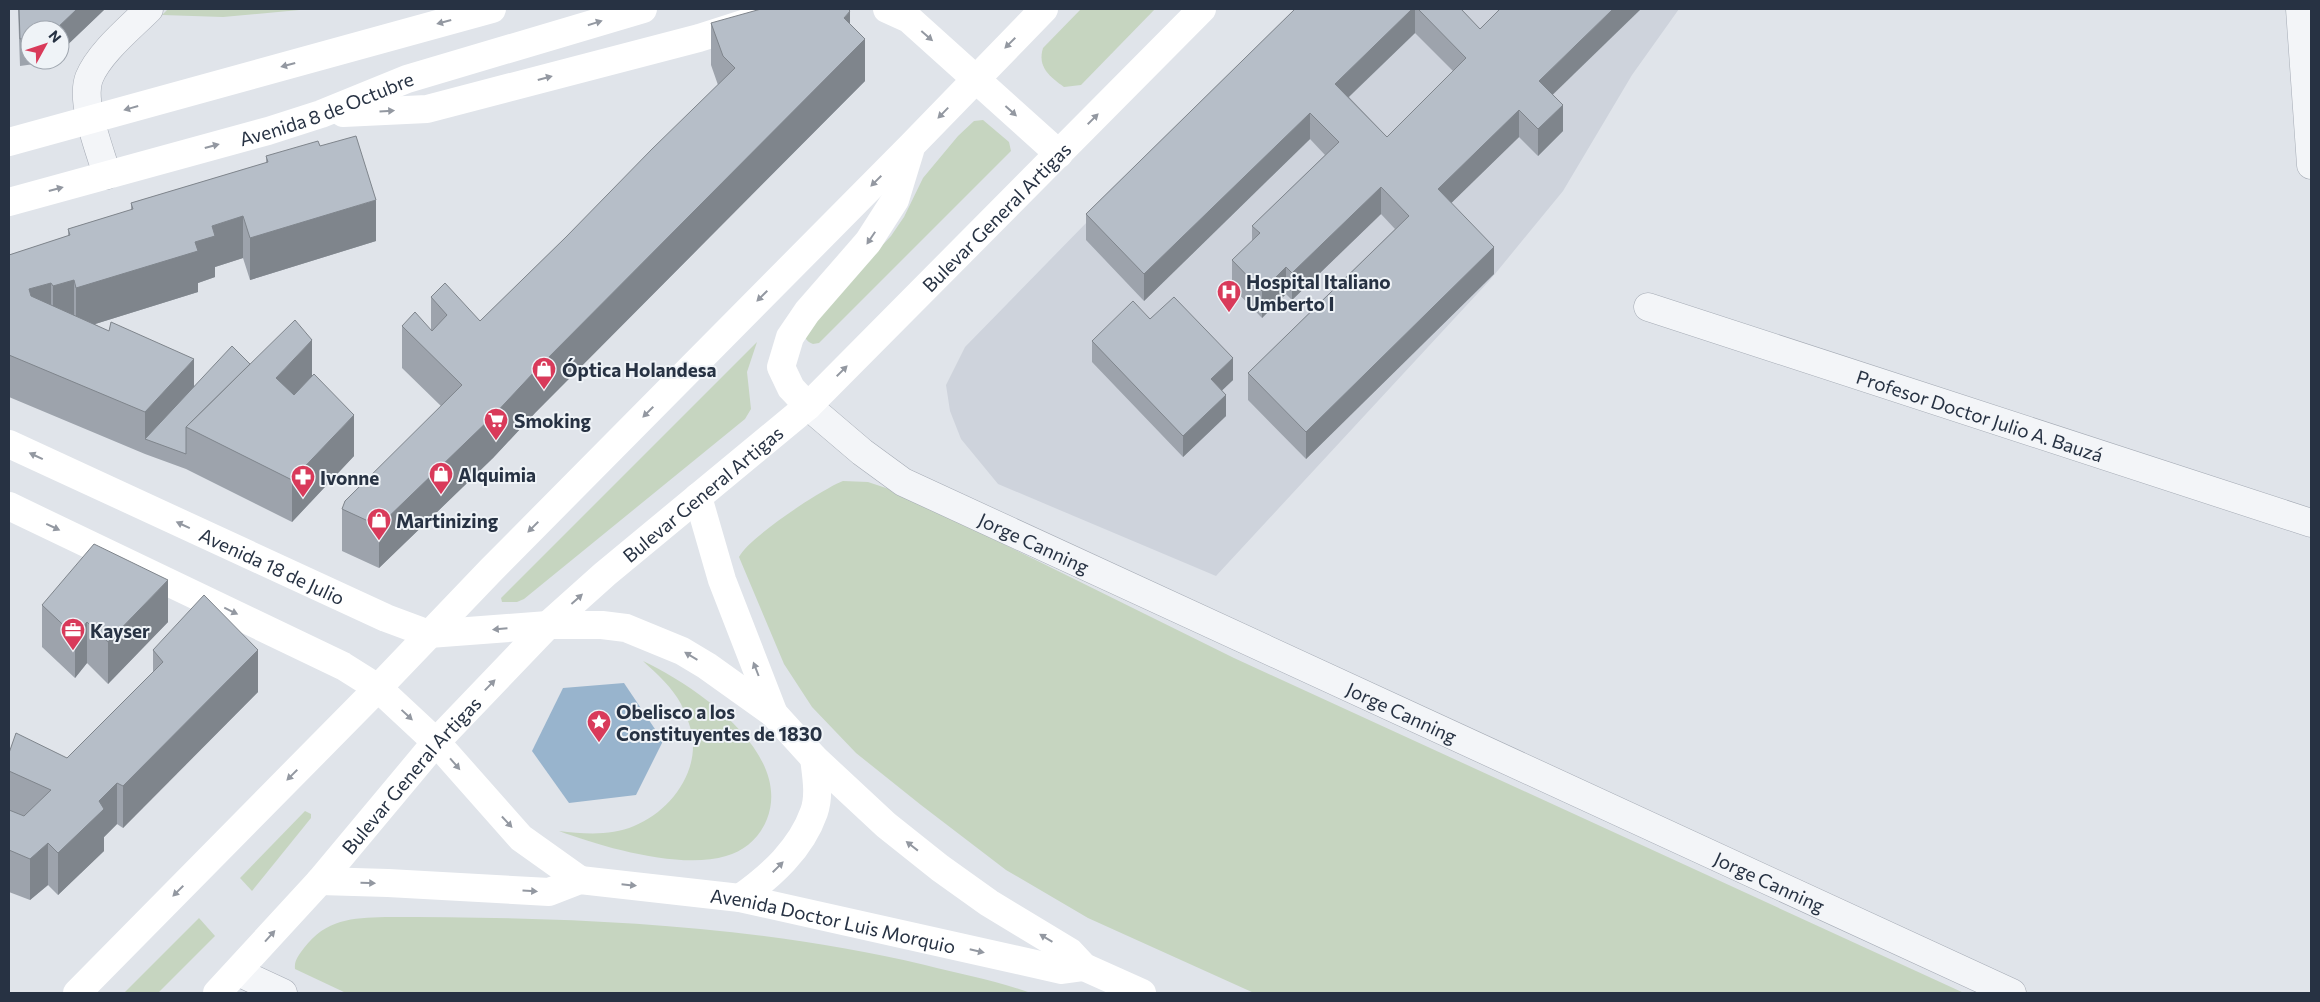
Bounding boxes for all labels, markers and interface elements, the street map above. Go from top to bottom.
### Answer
one-way arrow [437,18,452,26]
one-way arrow [587,19,602,27]
north arrow [20,20,70,70]
text: N [45,27,65,46]
one-way arrow [921,30,934,41]
one-way arrow [1004,37,1016,49]
one-way arrow [280,61,295,69]
street label: Avenida 8 de Octubre [236,66,416,150]
one-way arrow [538,74,553,82]
one-way arrow [124,104,139,112]
one-way arrow [1005,105,1017,117]
one-way arrow [379,106,395,114]
one-way arrow [937,106,949,118]
one-way arrow [1087,113,1099,125]
street label: Bulevar General Artigas [917,137,1075,296]
one-way arrow [205,142,220,150]
one-way arrow [871,175,883,187]
one-way arrow [48,185,63,193]
one-way arrow [866,231,876,245]
place label: Hospital Italiano Umberto I [1246,270,1391,315]
hospital icon: Hospital Italiano Umberto I [1216,279,1242,313]
one-way arrow [756,290,768,302]
shop icon: Óptica Holandesa [531,356,557,390]
place label: Óptica Holandesa [562,358,717,381]
street label: Profesor Doctor Julio A. Bauzá [1854,364,2106,466]
one-way arrow [836,365,848,377]
one-way arrow [642,405,654,417]
supermarket icon: Smoking [483,407,509,441]
place label: Smoking [514,409,592,432]
street label: Bulevar General Artigas [618,420,787,566]
one-way arrow [29,452,43,460]
shop icon: Alquimia [428,461,454,495]
place label: Alquimia [458,463,536,486]
pharmacy icon: Ivonne [290,464,316,498]
place label: Ivonne [320,466,379,489]
shop icon: Martinizing [366,507,392,541]
street label: Jorge Canning [975,507,1093,578]
place label: Martinizing [396,509,499,532]
one-way arrow [176,520,190,528]
one-way arrow [527,521,539,533]
street label: Avenida 18 de Julio [196,522,349,609]
one-way arrow [46,523,60,531]
one-way arrow [570,594,583,605]
one-way arrow [224,607,238,615]
office icon: Kayser [60,617,86,651]
place label: Kayser [90,619,150,642]
one-way arrow [492,625,508,633]
one-way arrow [684,652,697,661]
one-way arrow [752,662,760,676]
street label: Jorge Canning [1343,676,1461,747]
one-way arrow [484,679,496,691]
street label: Bulevar General Artigas [336,691,485,858]
place label: Obelisco a los Constituyentes de 1830 [616,700,822,745]
one-way arrow [400,709,412,721]
place icon: Obelisco a los Constituyentes de 1830 [586,709,612,743]
one-way arrow [449,757,461,769]
one-way arrow [286,769,298,781]
one-way arrow [501,815,513,827]
one-way arrow [906,840,919,851]
street label: Jorge Canning [1711,846,1829,917]
one-way arrow [772,861,784,873]
one-way arrow [360,879,376,887]
one-way arrow [621,881,637,889]
street label: Avenida Doctor Luis Morquio [709,883,958,957]
one-way arrow [172,885,184,897]
one-way arrow [523,887,539,895]
one-way arrow [264,930,276,942]
one-way arrow [1039,933,1052,942]
one-way arrow [970,947,985,955]

